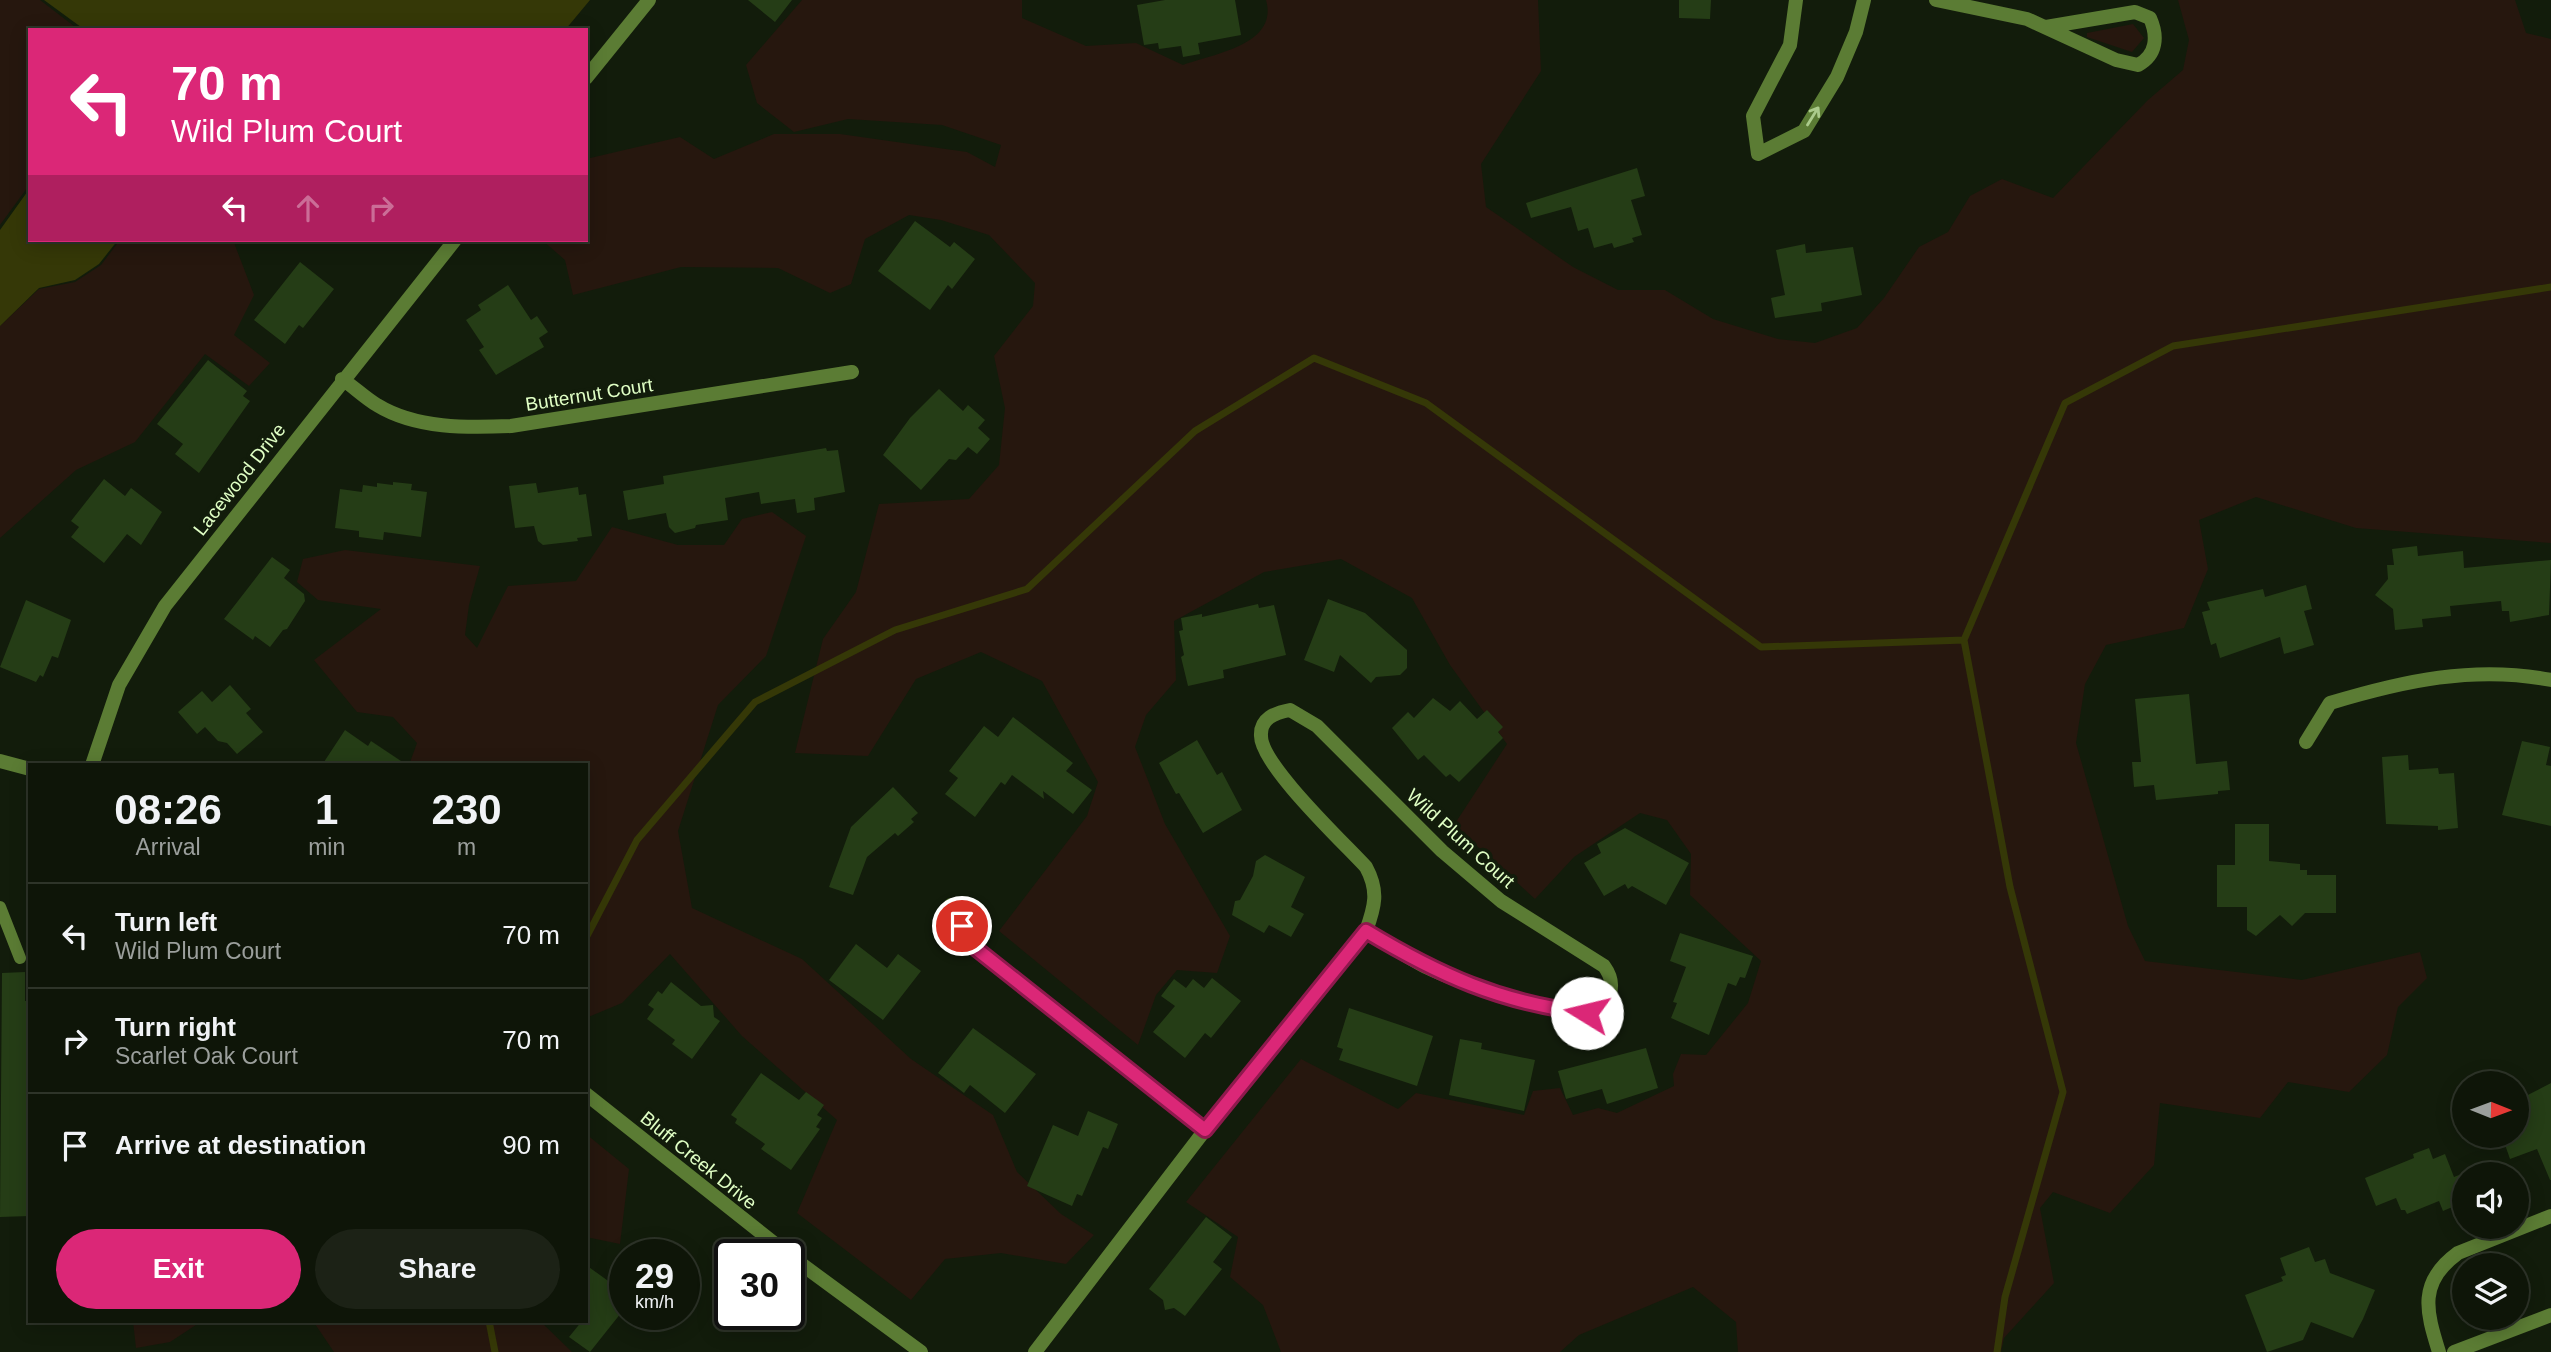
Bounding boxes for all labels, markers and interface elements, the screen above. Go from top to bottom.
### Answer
icon: left [56,56,147,147]
text: 70 m [171,56,283,110]
one-way arrow [1806,107,1820,127]
text: Wild Plum Court [171,113,402,149]
icon: left [216,189,254,227]
icon: ahead [289,189,327,227]
icon: right [362,189,400,227]
street label: Butternut Court [524,374,655,415]
street label: Lacewood Drive [189,419,290,539]
street label: Wild Plum Court [1403,785,1519,893]
text: 08:26 [114,786,222,833]
text: 1 [315,786,338,833]
text: 230 [432,786,502,833]
text: Arrival [135,834,201,860]
text: min [308,834,345,860]
text: m [457,834,476,860]
pin [932,896,992,956]
text: Turn left [115,907,217,937]
icon: arrive [943,907,981,945]
icon: left [56,917,94,955]
text: 70 m [502,920,560,950]
text: Wild Plum Court [115,938,281,964]
position arrow [1550,976,1624,1050]
text: Turn right [115,1012,236,1042]
icon: right [56,1022,94,1060]
text: 70 m [502,1025,560,1055]
text: Scarlet Oak Court [115,1043,298,1069]
north arrow [2452,1071,2529,1148]
map controls [2452,1071,2529,1330]
street label: Bluff Creek Drive [636,1107,761,1214]
icon: arrive [56,1127,94,1165]
text: Arrive at destination [115,1130,366,1160]
text: 90 m [502,1130,560,1160]
button: sound [2452,1162,2529,1239]
button: Exit [56,1229,301,1309]
button: Share [315,1229,560,1309]
speed limit sign: 30 [714,1239,805,1330]
button: layers [2452,1253,2529,1330]
text: 29 [635,1256,674,1295]
text: km/h [635,1292,674,1312]

